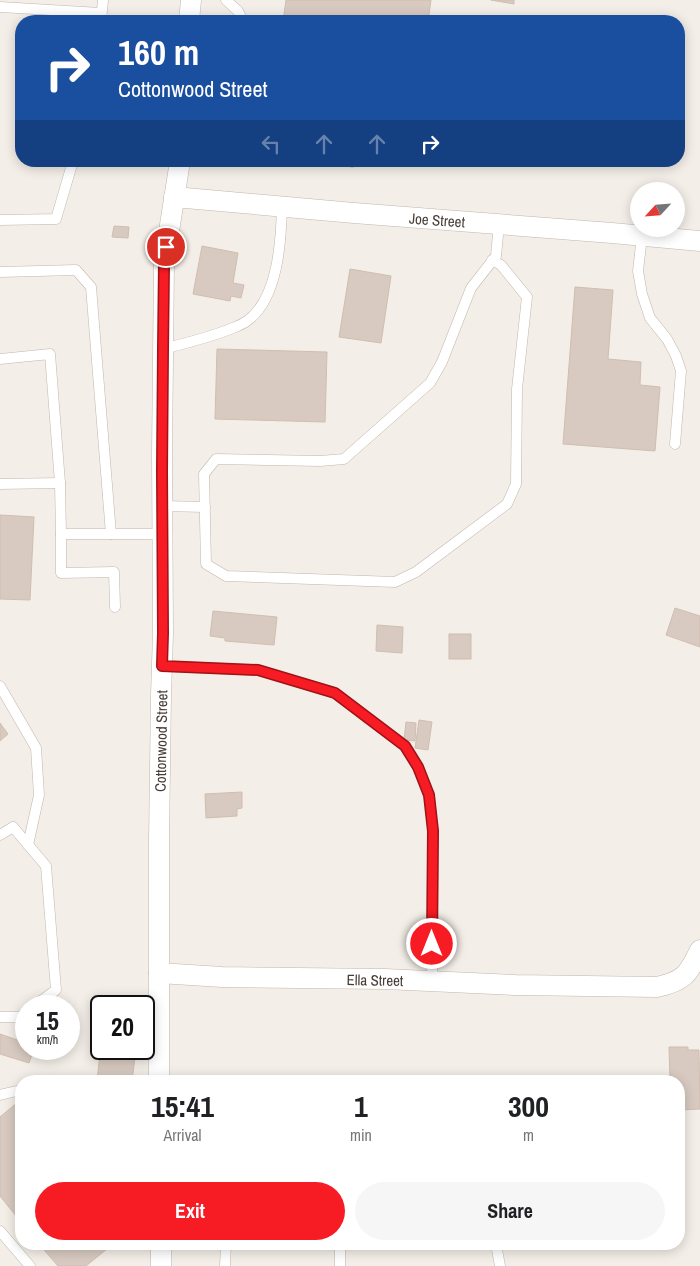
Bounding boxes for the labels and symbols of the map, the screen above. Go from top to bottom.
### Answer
north arrow [630,182,685,238]
street label: Joe Street [408,208,466,232]
pin [145,226,187,268]
street label: Cottonwood Street [150,689,172,792]
position arrow [405,917,457,969]
street label: Ella Street [346,969,404,991]
speed limit sign: 20 [90,995,155,1060]

